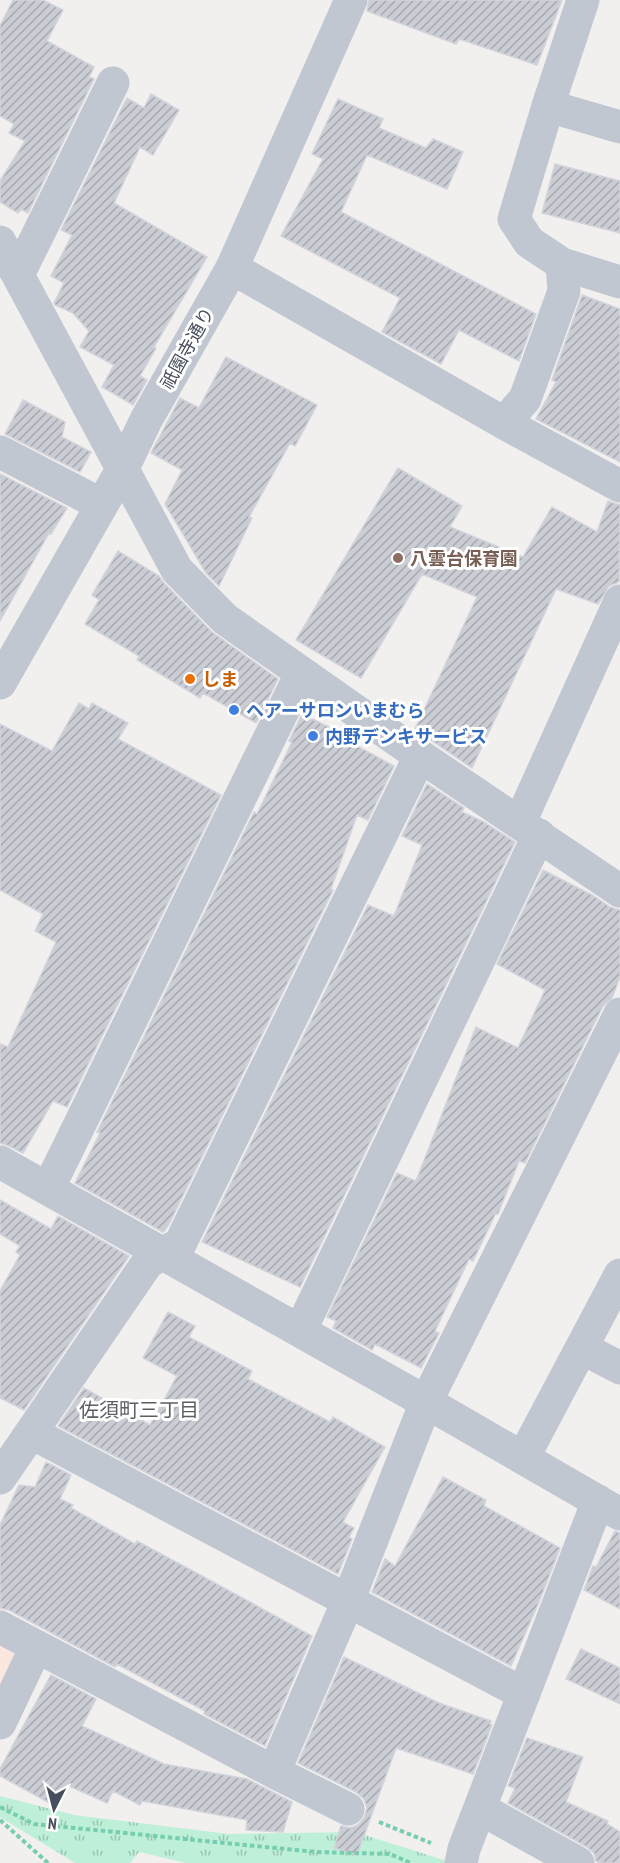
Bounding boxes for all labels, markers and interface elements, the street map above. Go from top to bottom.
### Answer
street label: 祇園寺通り [155,303,219,393]
place label: 八雲台保育園 [410,547,518,570]
marker: 八雲台保育園 [391,551,405,565]
place label: しま [202,668,238,691]
marker: しま [183,672,197,686]
place label: ヘアーサロンいまむら [246,699,425,722]
marker: ヘアーサロンいまむら [227,703,241,717]
place label: 内野デンキサービス [325,725,487,748]
marker: 内野デンキサービス [306,729,320,743]
district label: 佐須町三丁目 [79,1397,199,1423]
north arrow [24,1779,84,1839]
text: N [47,1814,58,1834]

